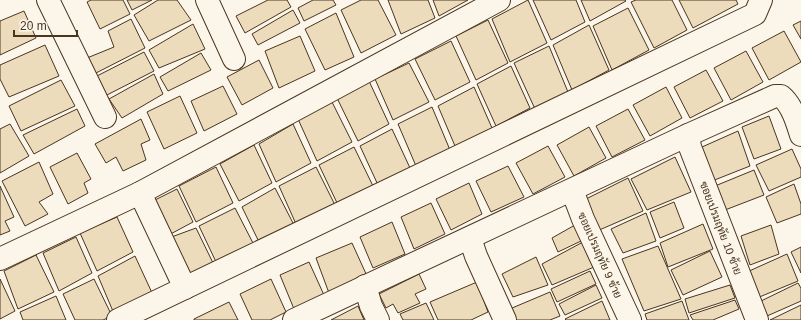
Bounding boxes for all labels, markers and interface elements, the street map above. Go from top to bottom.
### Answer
scale bar [14,12,77,38]
text: 20 m [20,19,47,33]
street label: ซอยเปรมฤทัย 10 ซ้าย [697,179,745,277]
street label: ซอยเปรมฤทัย 9 ซ้าย [575,210,625,300]

